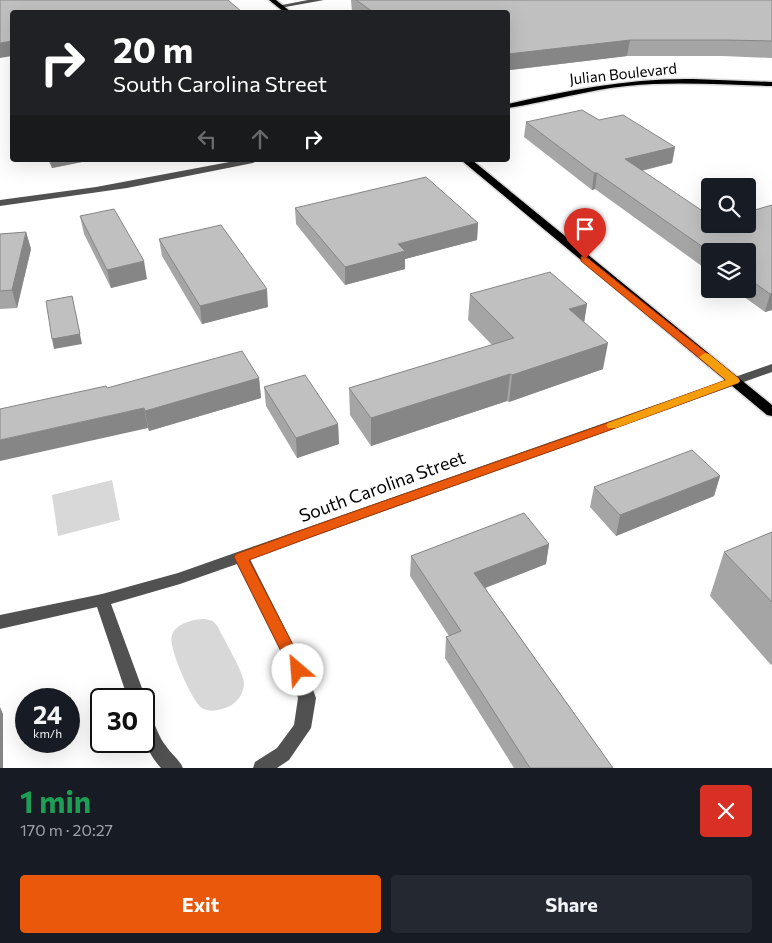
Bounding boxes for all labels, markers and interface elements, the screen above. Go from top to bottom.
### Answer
text: 20 m [113,27,193,70]
icon: right [30,30,95,95]
street label: Julian Boulevard [568,58,678,88]
text: South Carolina Street [113,70,327,97]
icon: left [193,125,221,153]
icon: ahead [246,125,274,153]
icon: right [299,125,327,153]
map controls [701,178,756,298]
button: search [701,178,756,233]
pin [564,208,606,259]
icon: arrive [571,215,599,243]
button: layers [701,243,756,298]
street label: South Carolina Street [296,446,468,526]
position arrow [271,643,323,695]
speed limit sign: 30 [90,688,155,753]
text: 24 [33,699,62,729]
text: km/h [33,726,62,740]
text: 1 min [20,782,91,819]
button: close [700,785,752,837]
text: 170 m · 20:27 [20,820,113,839]
button: Exit [20,875,381,933]
button: Share [391,875,752,933]

